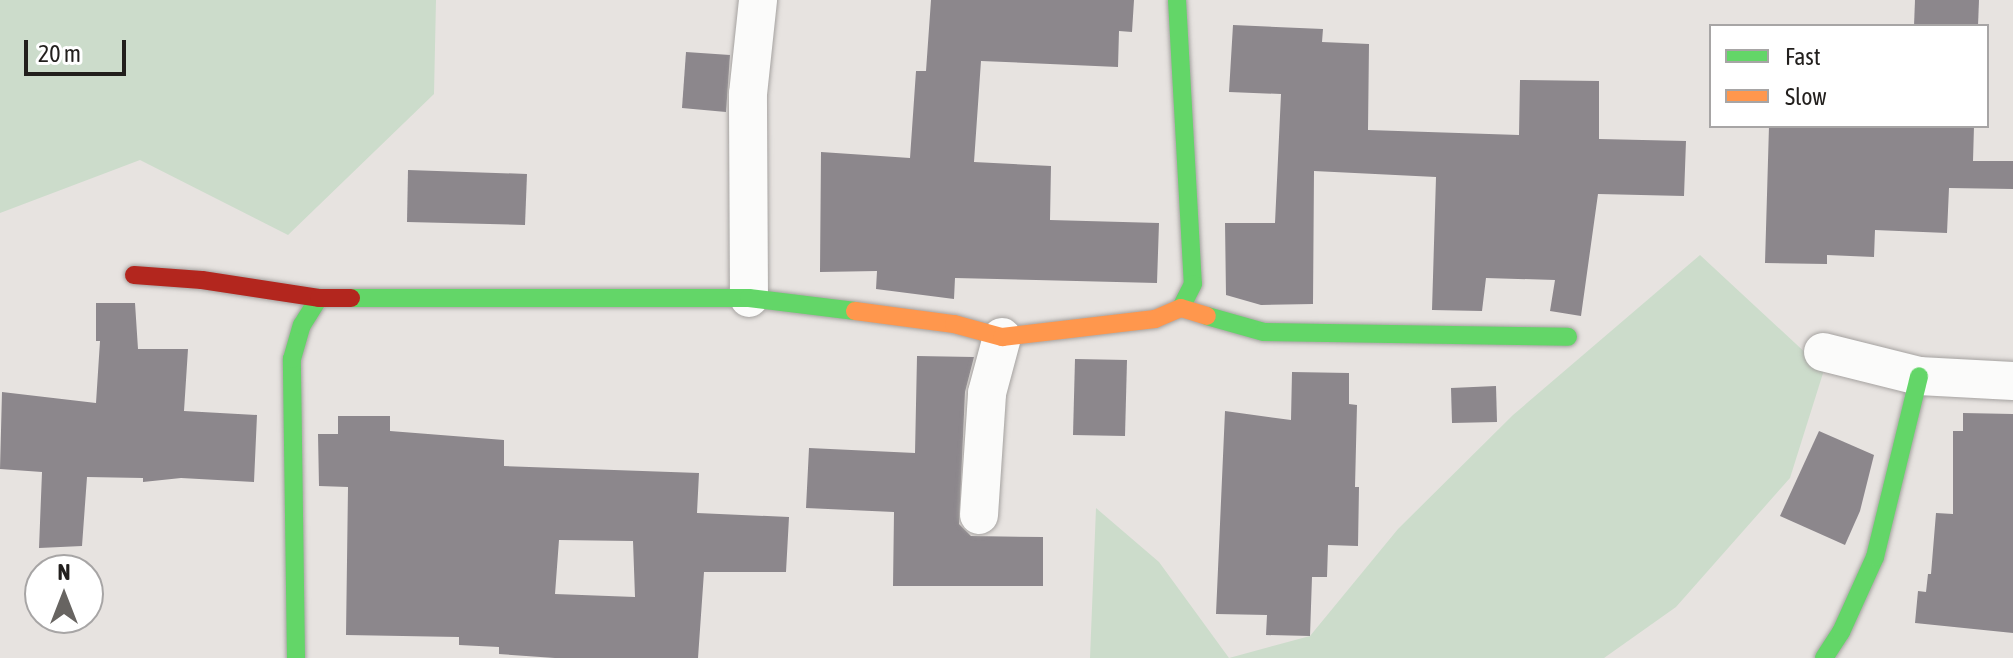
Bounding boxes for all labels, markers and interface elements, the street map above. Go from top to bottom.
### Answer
scale bar [28,24,130,74]
legend [1709,24,1989,128]
text: 20 m [38,40,81,67]
text: Fast [1785,43,1821,70]
text: Slow [1785,83,1827,110]
north arrow [24,554,104,634]
text: N [58,559,70,585]

